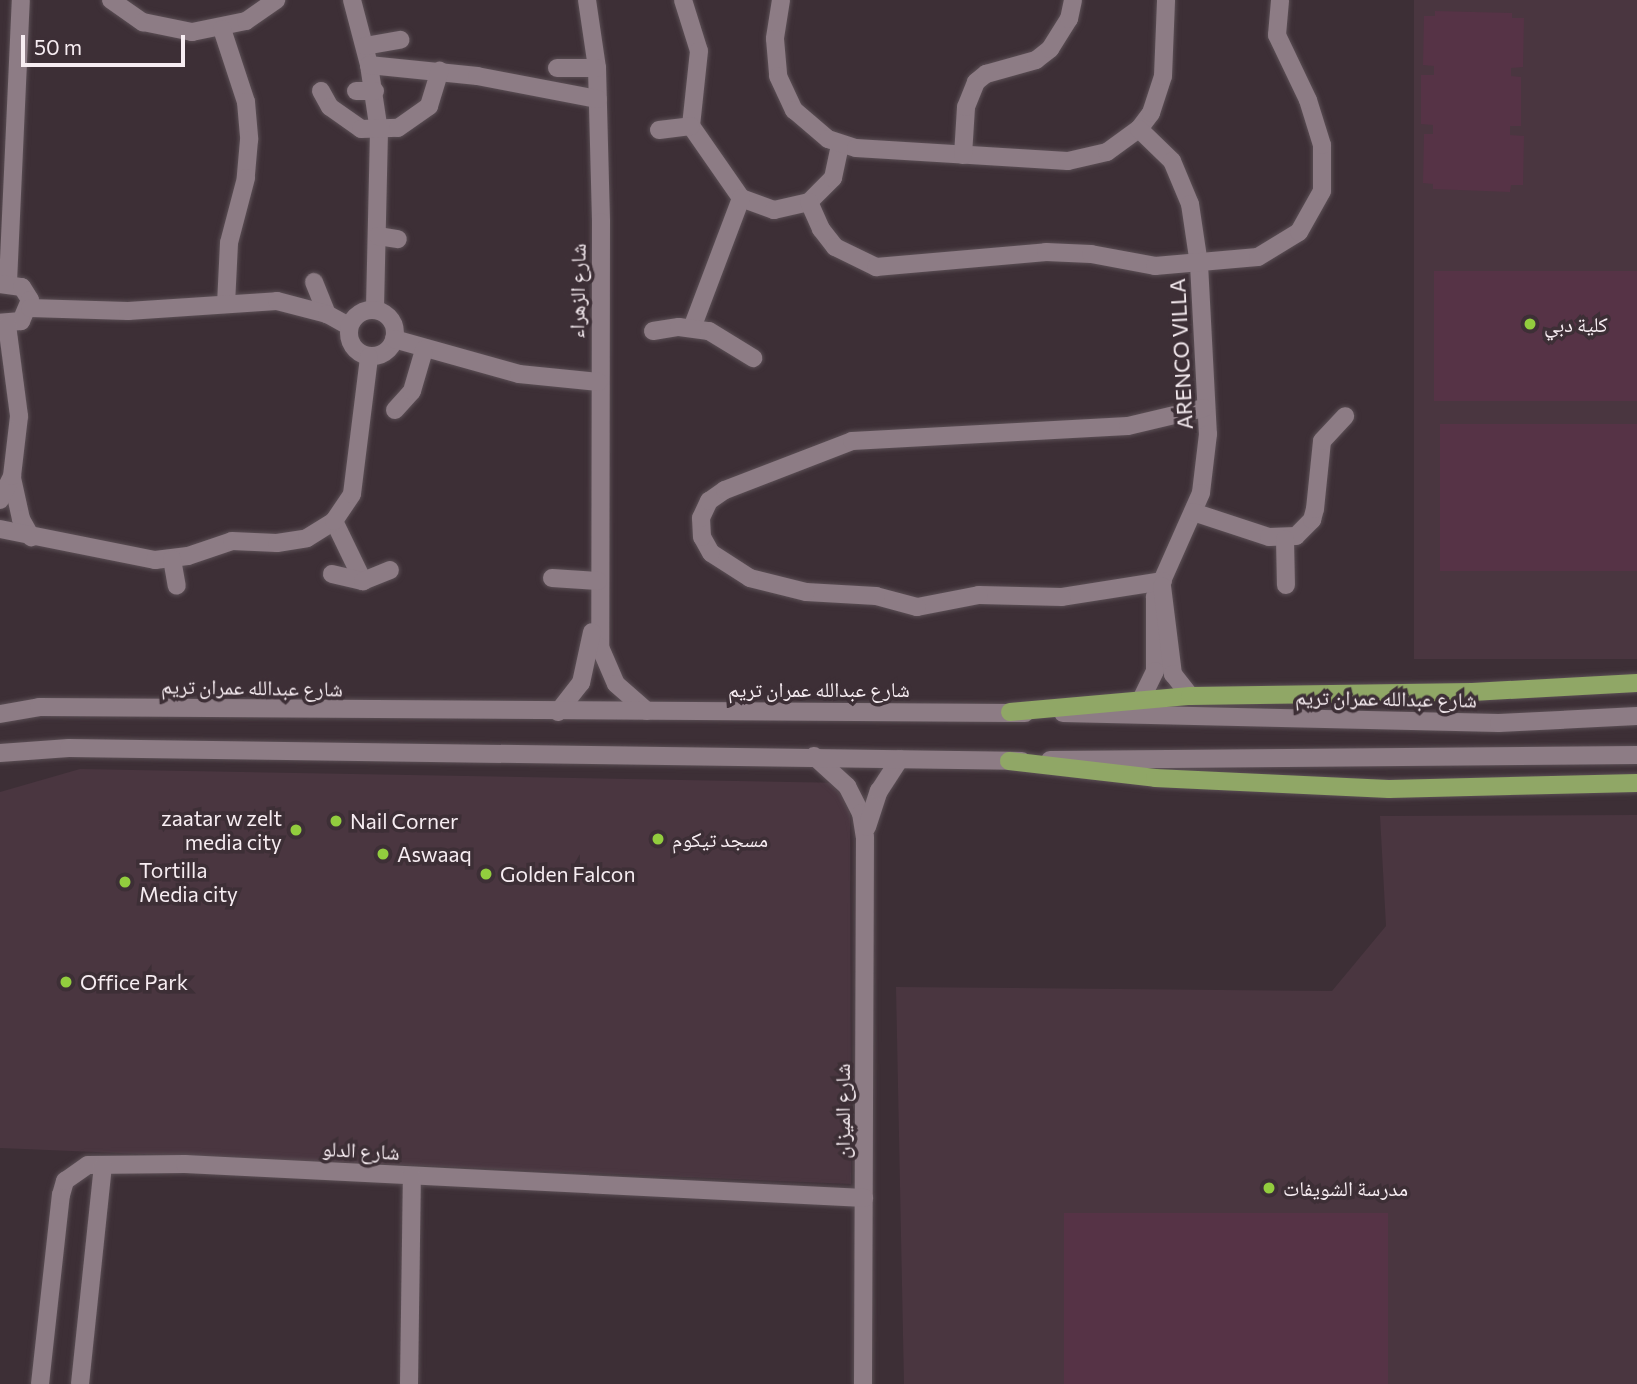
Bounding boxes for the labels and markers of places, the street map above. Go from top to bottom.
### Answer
place label: كلية دبي [1544,311,1608,337]
marker: كلية دبي [1522,316,1538,332]
place label: zaatar w zelt media city [161,805,282,855]
place label: Nail Corner [350,808,458,834]
marker: Nail Corner [328,813,344,829]
marker: zaatar w zelt media city [288,822,304,838]
place label: مسجد تيكوم [672,826,768,852]
marker: مسجد تيكوم [650,831,666,847]
place label: Aswaaq [397,841,472,867]
marker: Aswaaq [375,846,391,862]
place label: Tortilla Media city [139,857,238,907]
place label: Golden Falcon [500,861,635,887]
marker: Golden Falcon [478,866,494,882]
marker: Tortilla Media city [117,874,133,890]
place label: Office Park [80,969,188,995]
marker: Office Park [58,974,74,990]
place label: مدرسة الشويفات [1283,1175,1408,1201]
marker: مدرسة الشويفات [1261,1180,1277,1196]

